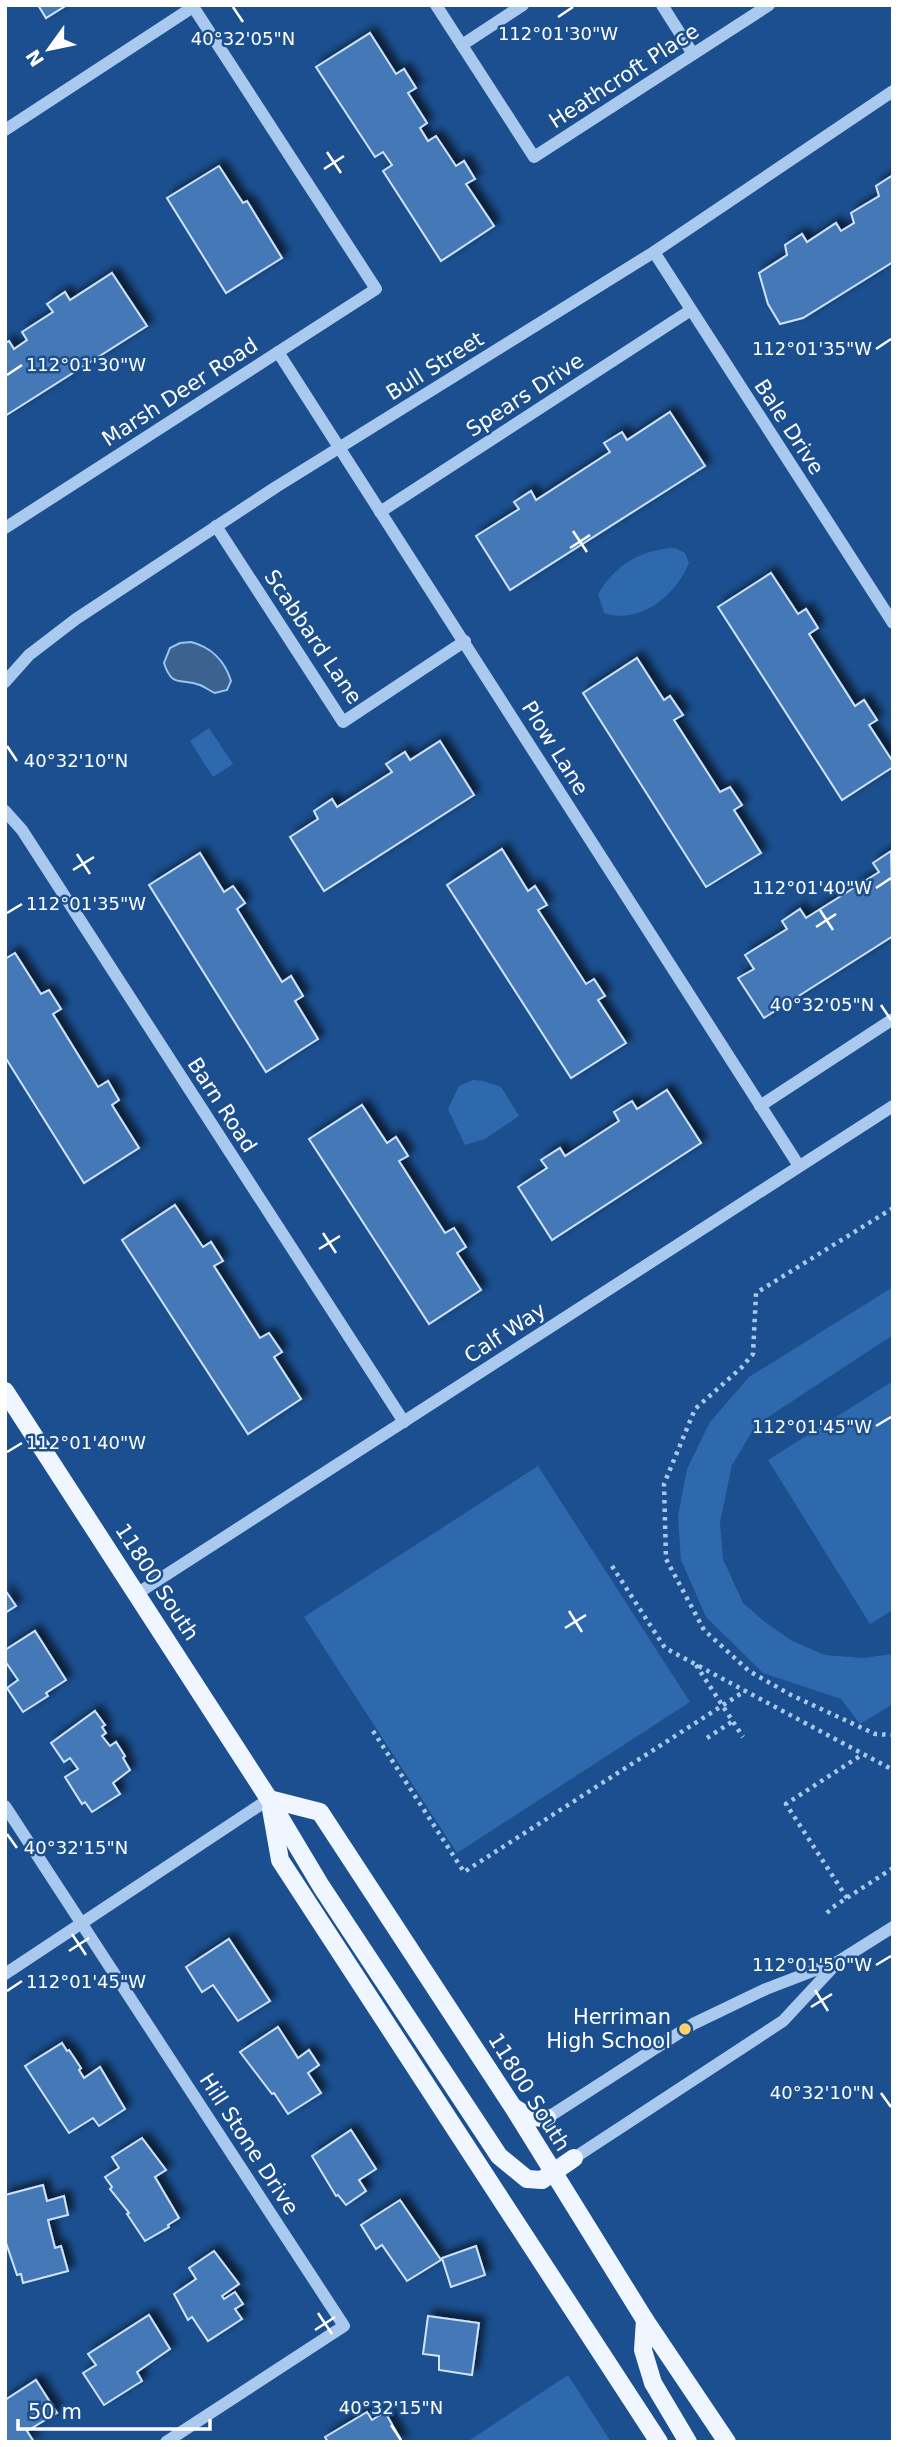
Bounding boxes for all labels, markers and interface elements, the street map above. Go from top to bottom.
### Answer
north arrow [14,14,84,84]
street label: Heathcroft Place [545,19,703,133]
text: 112°01'30"W [498,23,618,44]
text: 40°32'05"N [191,28,295,49]
text: N [21,46,48,71]
street label: Bull Street [382,327,488,405]
street label: Marsh Deer Road [98,333,262,451]
text: 112°01'35"W [752,338,872,359]
street label: Spears Drive [462,348,588,442]
text: 112°01'30"W [26,354,146,375]
street label: Bale Drive [749,375,829,479]
street label: Scabbard Lane [259,565,367,709]
street label: Plow Lane [517,697,593,799]
text: 40°32'10"N [24,750,128,771]
text: 112°01'40"W [752,877,872,898]
text: 112°01'35"W [26,893,146,914]
text: 40°32'05"N [770,994,874,1015]
street label: Barn Road [182,1053,262,1157]
street label: Calf Way [460,1298,550,1368]
text: 112°01'45"W [752,1416,872,1437]
text: 112°01'40"W [26,1432,146,1453]
street label: 11800 South [110,1519,204,1645]
text: 40°32'15"N [24,1837,128,1858]
text: 112°01'50"W [752,1954,872,1975]
text: 112°01'45"W [26,1971,146,1992]
place label: Herriman High School [546,2005,671,2053]
marker: Herriman High School [677,2021,693,2037]
street label: 11800 South [483,2029,575,2155]
street label: Hill Stone Drive [194,2069,304,2219]
text: 40°32'10"N [770,2082,874,2103]
scale bar [18,2388,210,2432]
text: 40°32'15"N [339,2397,443,2418]
text: 50 m [28,2400,82,2424]

